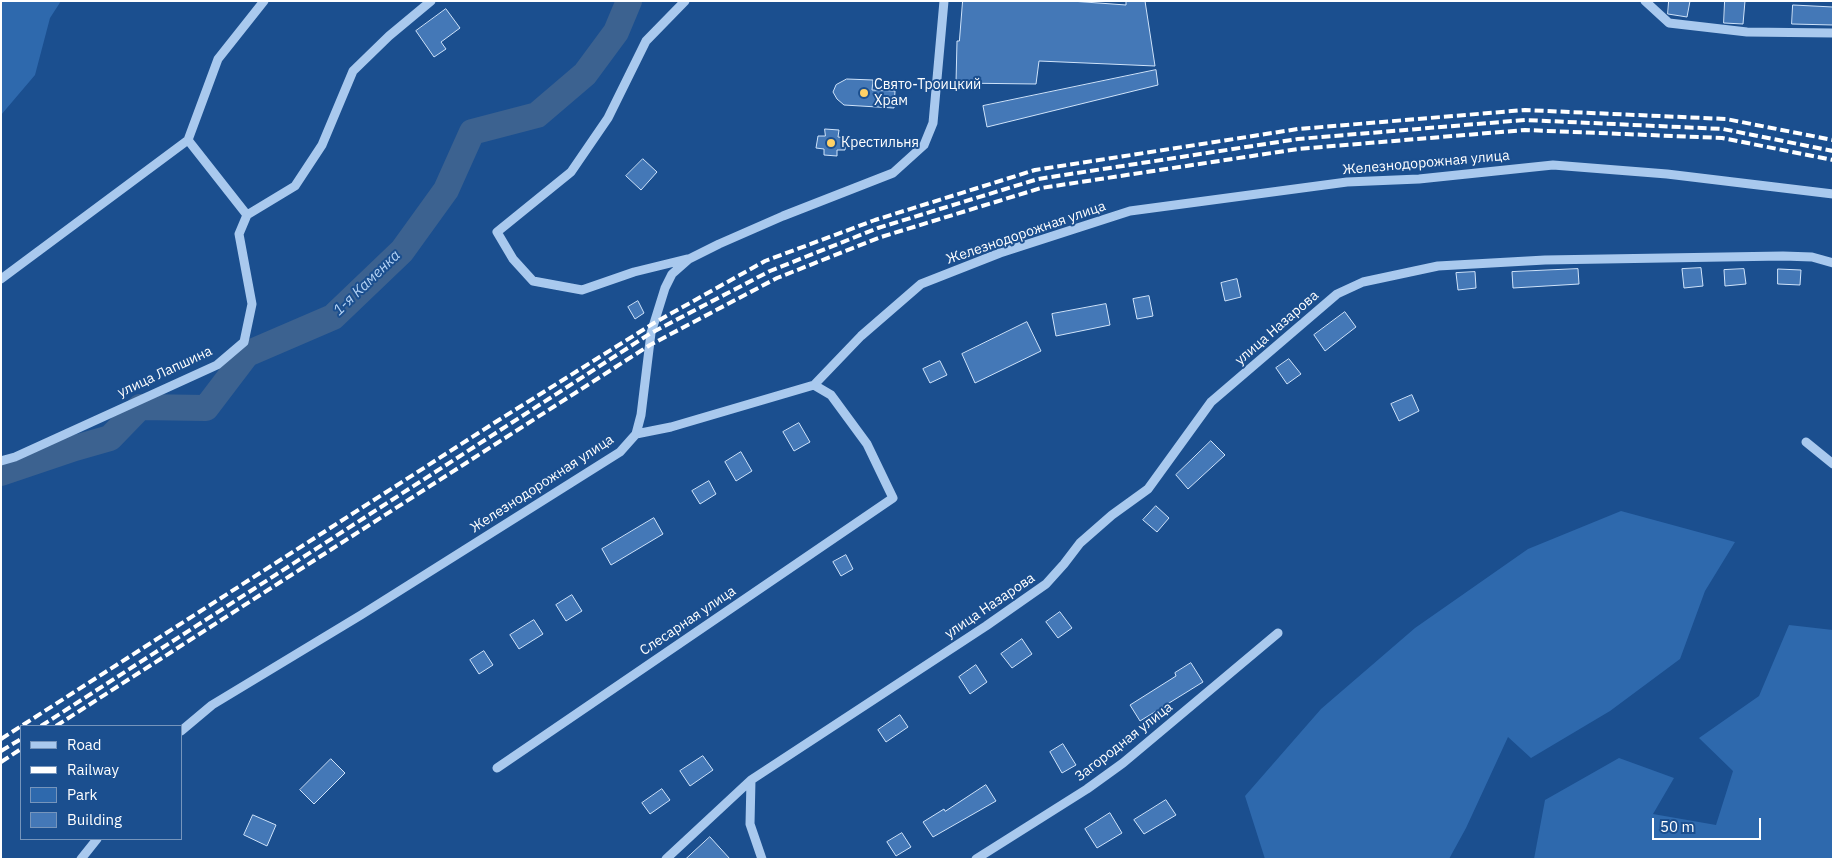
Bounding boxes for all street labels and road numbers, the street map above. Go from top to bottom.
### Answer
street label: Железнодорожная улица [1342,147,1510,179]
street label: Железнодорожная улица [944,198,1108,268]
street label: улица Назарова [1232,287,1322,369]
street label: улица Лапшина [115,343,215,401]
street label: Железнодорожная улица [467,431,617,537]
street label: улица Назарова [942,570,1038,642]
street label: Слесарная улица [637,583,739,659]
street label: Загородная улица [1072,699,1176,785]

